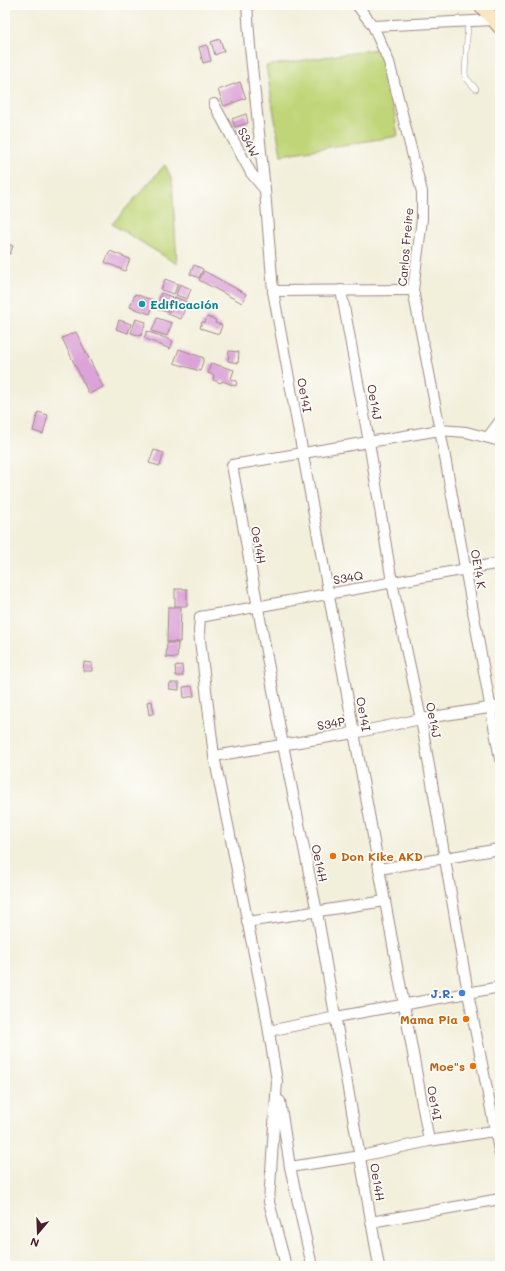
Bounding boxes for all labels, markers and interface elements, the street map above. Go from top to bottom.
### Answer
street label: S34W [235,124,263,160]
street label: Carlos Freire [394,207,416,287]
place label: Edificación [150,296,219,312]
marker: Edificación [137,299,147,309]
street label: Oe14I [294,377,316,413]
street label: Oe14J [364,383,386,421]
street label: Oe14H [248,525,270,565]
street label: OE14 K [468,548,490,591]
street label: S34Q [332,566,364,588]
street label: Oe14I [353,696,375,732]
street label: Oe14J [423,701,445,740]
street label: S34P [316,713,346,733]
street label: Oe14H [308,843,332,883]
place label: Don Kike AKD [341,848,423,864]
marker: Don Kike AKD [328,851,338,861]
place label: J.R. [430,985,454,1001]
marker: J.R. [457,988,467,998]
place label: Mama Pia [400,1011,458,1027]
marker: Mama Pia [461,1014,471,1024]
place label: Moe"s [430,1058,465,1074]
marker: Moe"s [468,1061,478,1071]
street label: Oe14I [424,1085,446,1121]
street label: Oe14H [367,1162,389,1202]
north arrow [18,1213,58,1253]
text: N [28,1234,41,1251]

